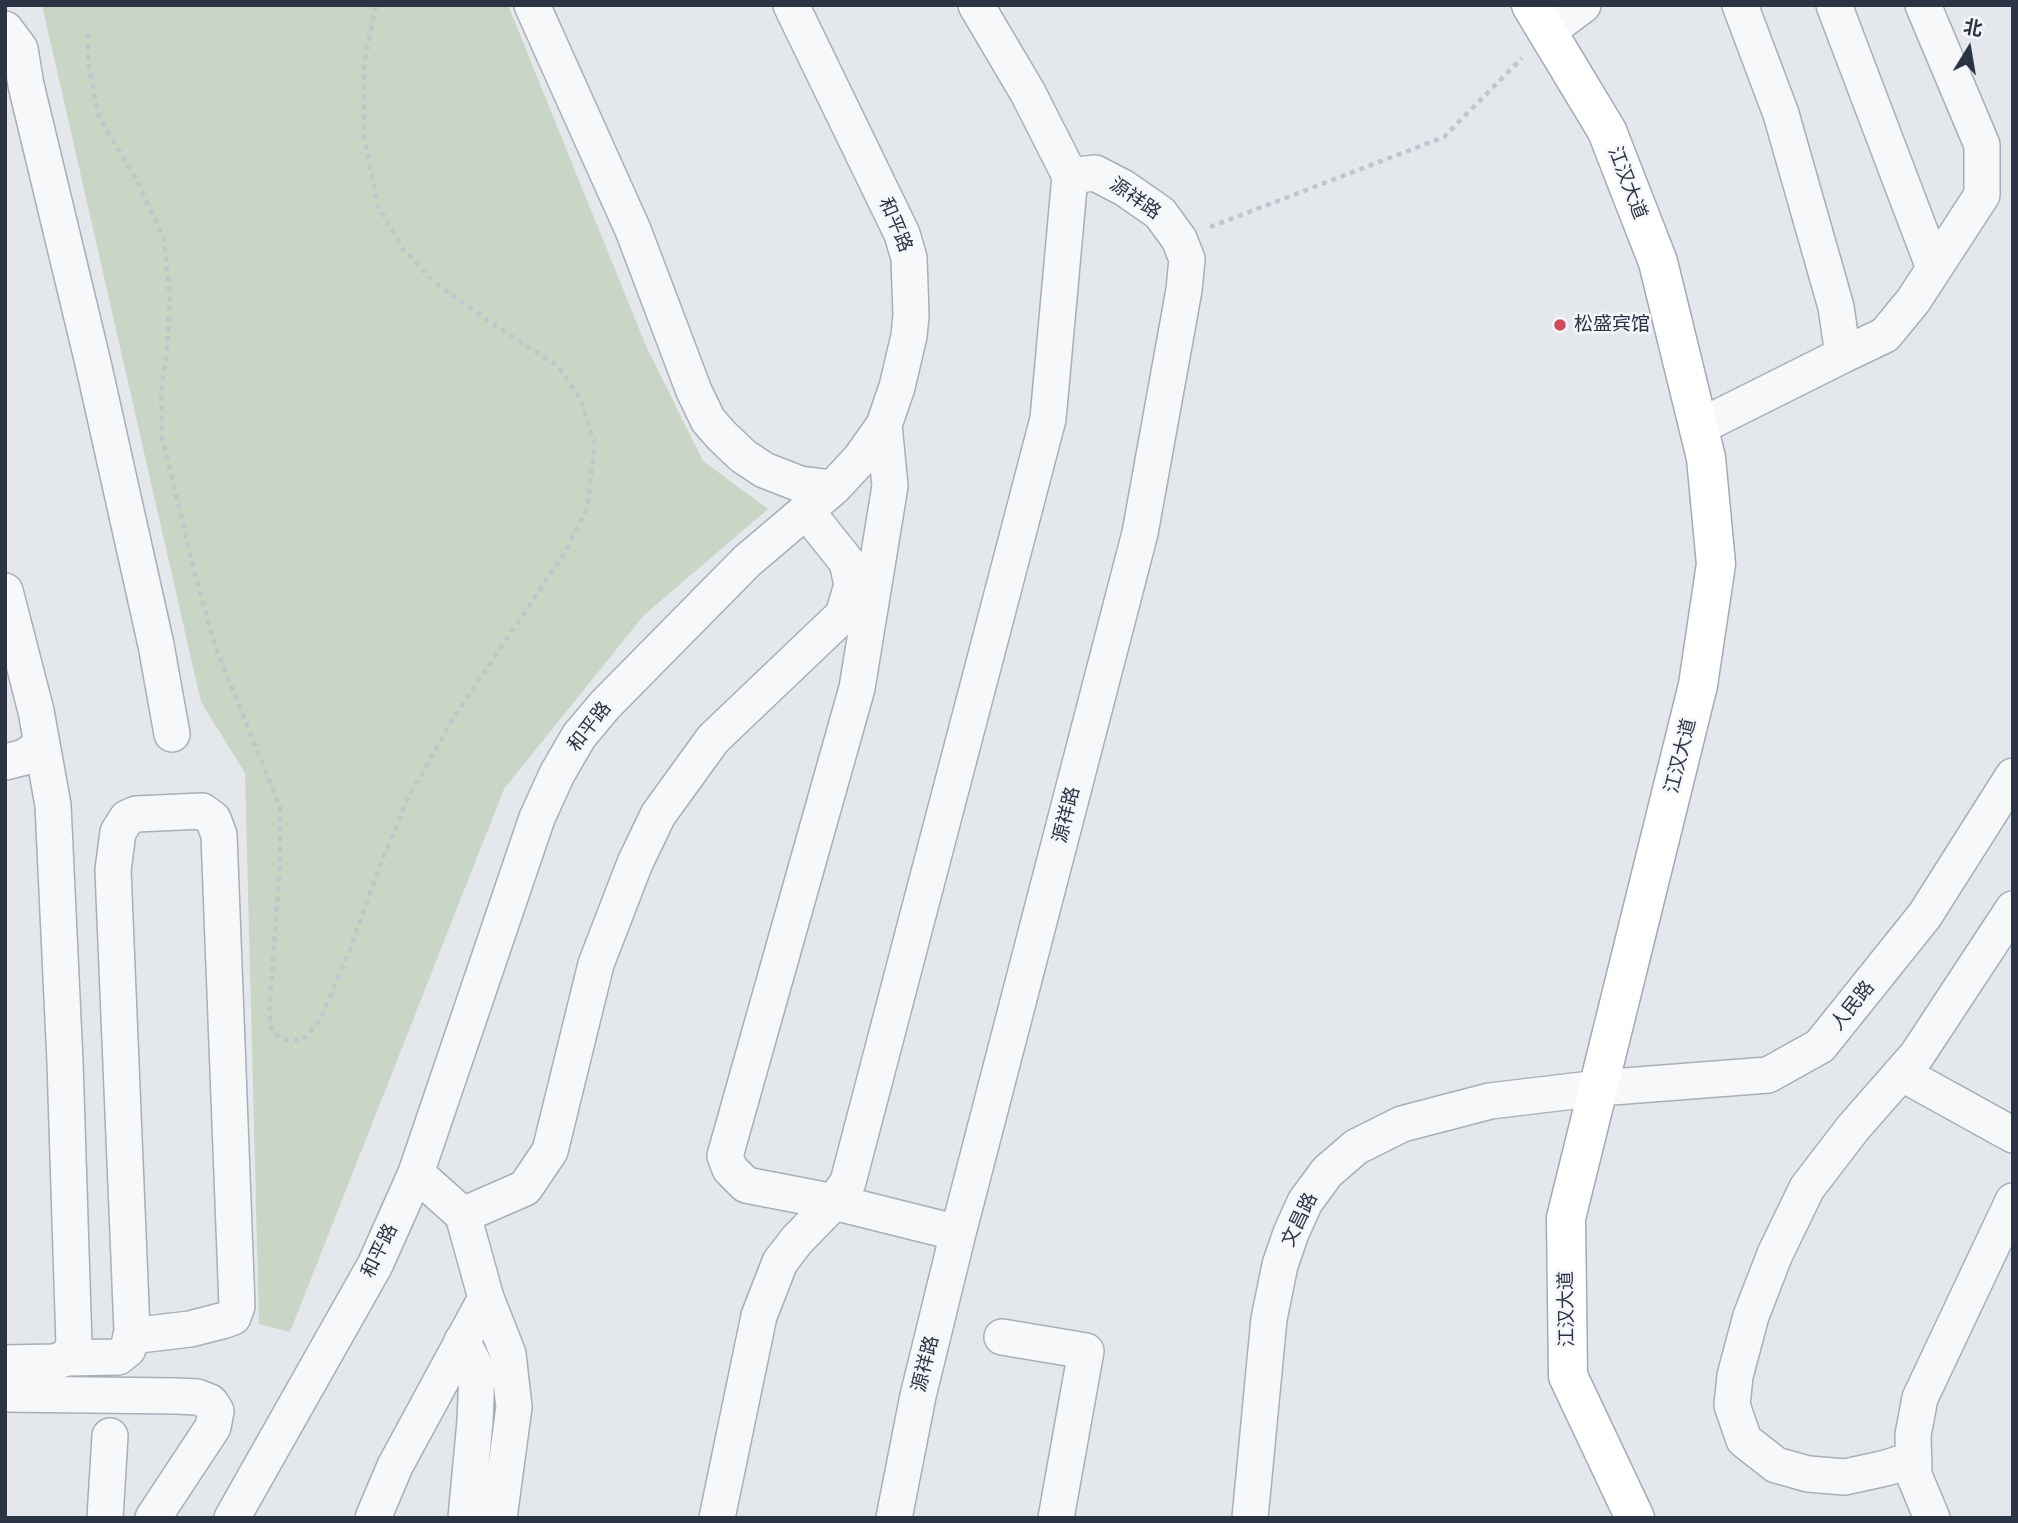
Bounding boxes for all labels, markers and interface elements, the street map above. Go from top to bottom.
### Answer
north arrow [1934,14,2004,84]
text: 北 [1962,15,1985,41]
street label: 江汉大道 [1603,143,1651,223]
street label: 源祥路 [1105,173,1165,225]
street label: 和平路 [873,194,917,256]
place label: 松盛宾馆 [1574,314,1650,336]
marker: 松盛宾馆 [1552,317,1568,333]
street label: 和平路 [563,698,617,756]
street label: 江汉大道 [1661,716,1701,796]
street label: 源祥路 [1049,785,1085,845]
street label: 人民路 [1826,977,1880,1035]
street label: 文昌路 [1277,1189,1323,1251]
street label: 和平路 [357,1220,403,1282]
street label: 江汉大道 [1555,1271,1579,1347]
street label: 源祥路 [908,1334,944,1394]

